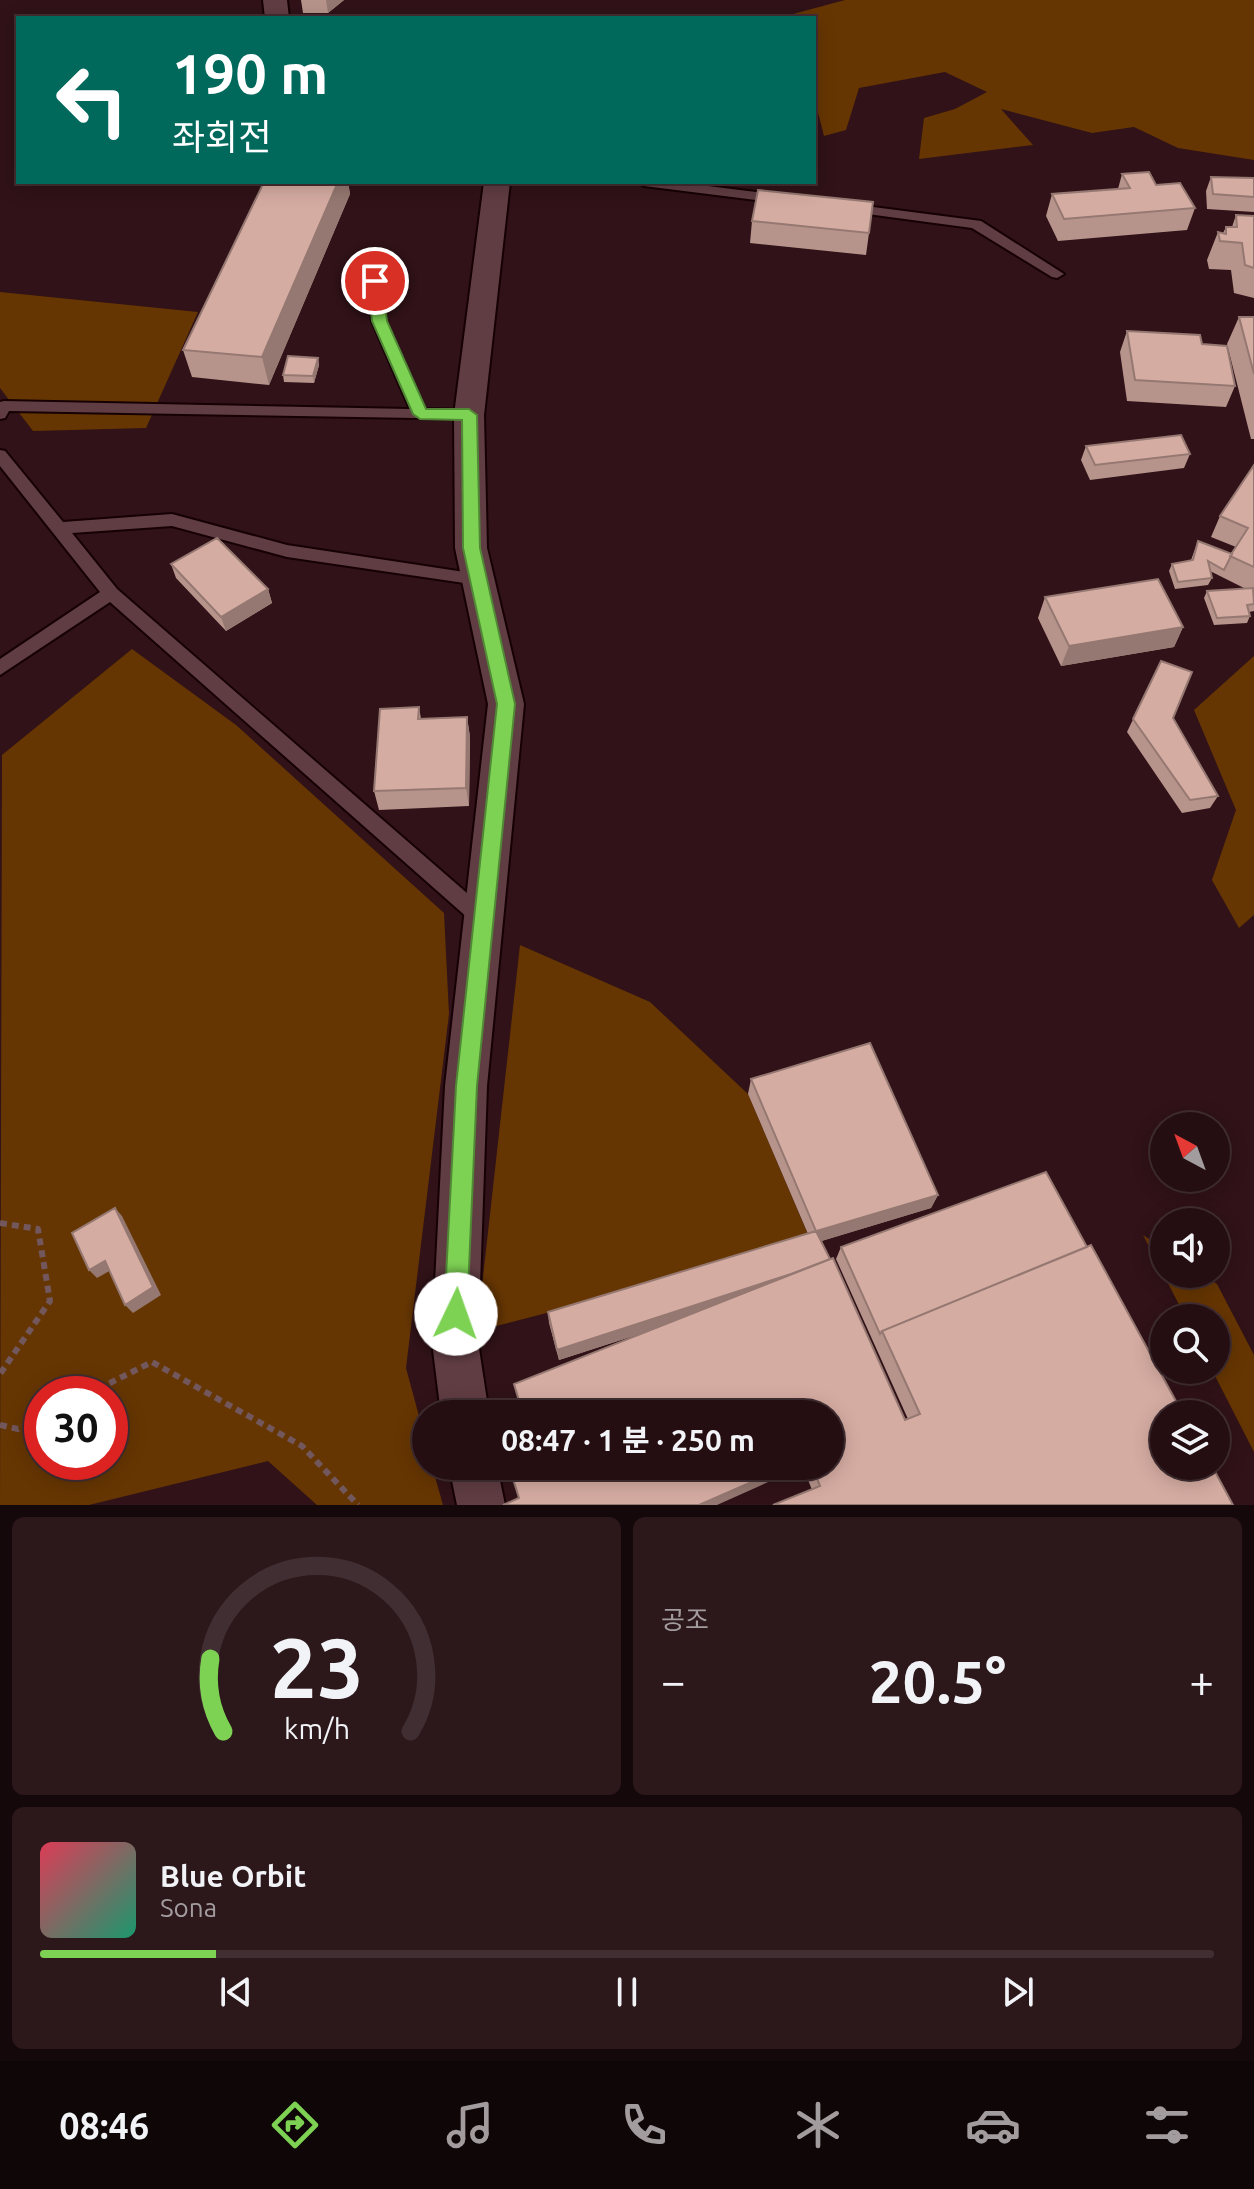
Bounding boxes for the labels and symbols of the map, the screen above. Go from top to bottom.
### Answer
pin [341,247,409,315]
north arrow [1150,1112,1230,1192]
position arrow [414,1272,498,1356]
speed limit sign: 30 [24,1376,128,1480]

